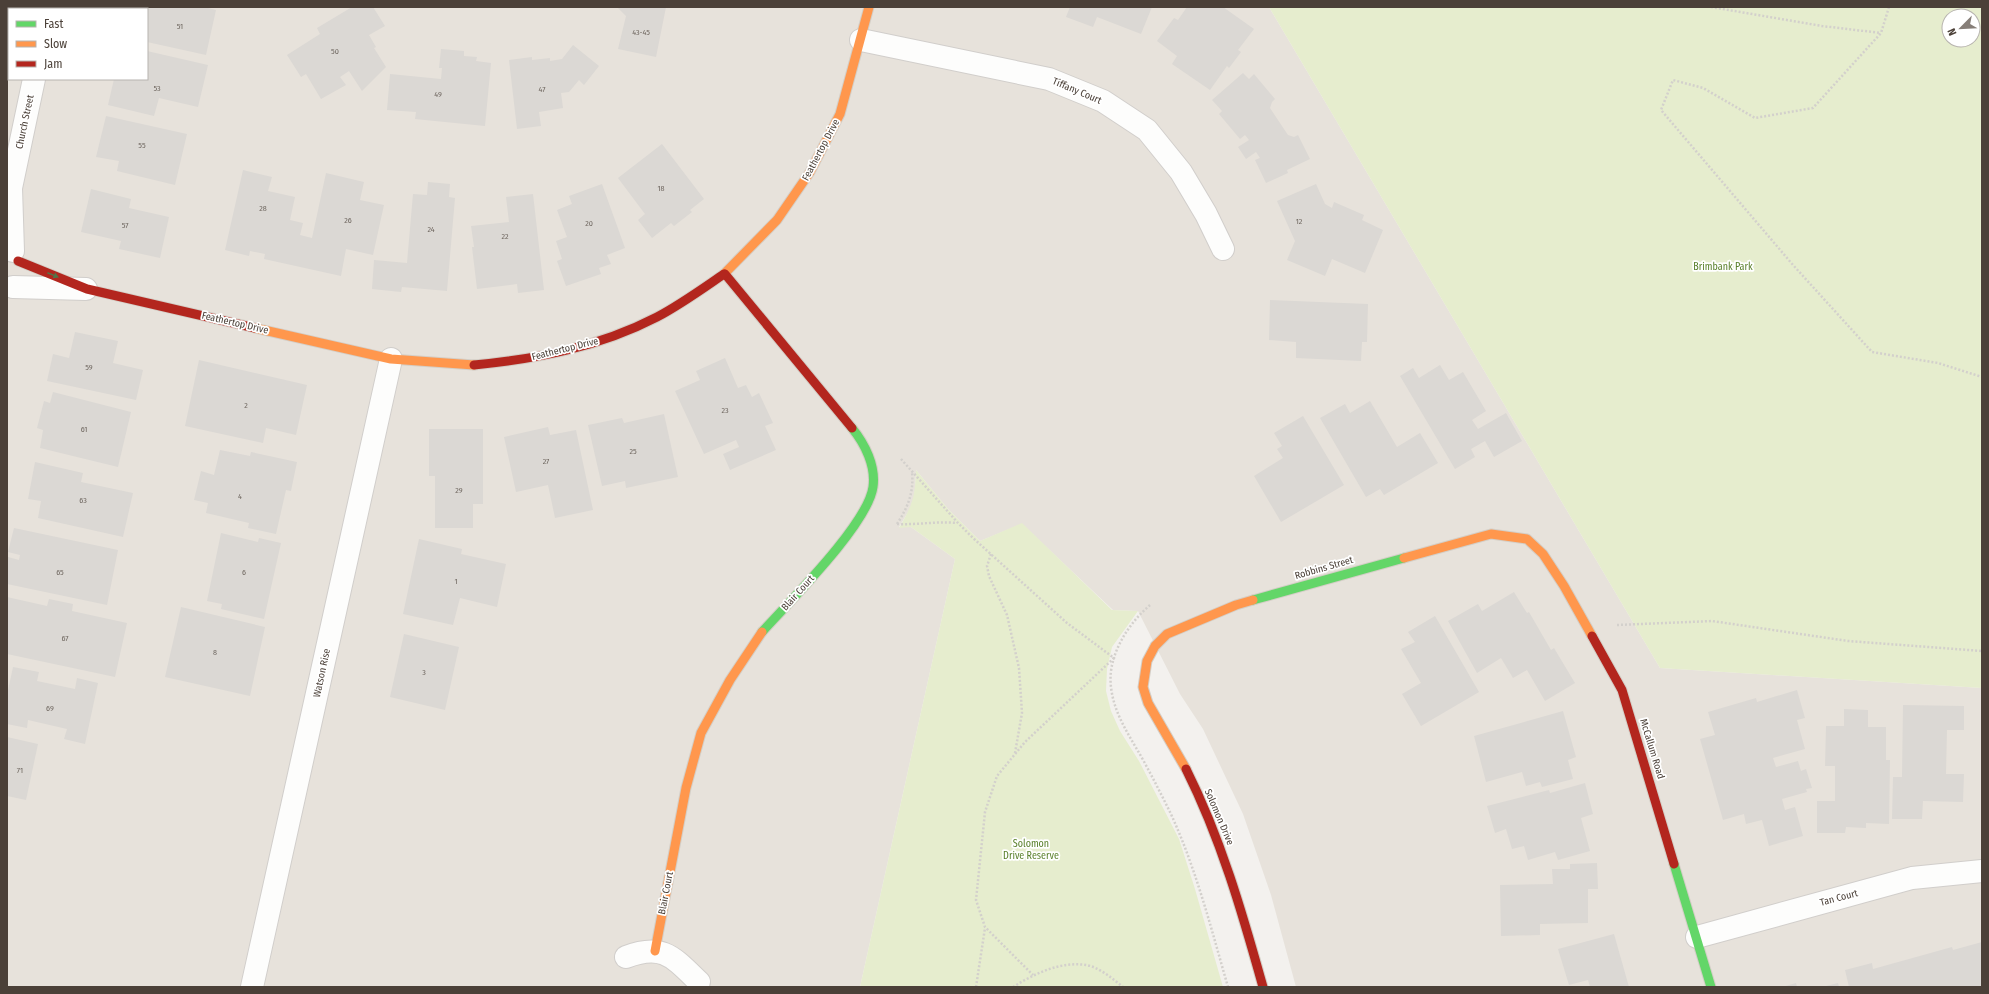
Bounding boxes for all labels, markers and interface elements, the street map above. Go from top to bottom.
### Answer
legend [8,8,148,80]
north arrow [1941,8,1981,48]
text: Fast [44,17,63,31]
house number: 51 [177,22,183,31]
text: N [1945,26,1960,38]
house number: 43-45 [632,28,650,37]
text: Slow [44,37,67,51]
house number: 50 [331,47,339,56]
text: Jam [44,57,62,71]
street label: Tiffany Court [1051,75,1104,107]
house number: 53 [153,84,161,93]
house number: 47 [539,85,546,94]
house number: 49 [434,90,442,99]
street label: Church Street [13,93,37,150]
street label: Feathertop Drive [800,117,842,183]
house number: 55 [138,141,146,150]
house number: 18 [657,184,665,193]
house number: 28 [259,204,267,213]
house number: 26 [344,216,352,225]
house number: 12 [1296,217,1303,226]
house number: 20 [585,219,593,228]
house number: 57 [122,221,129,230]
house number: 24 [427,225,435,234]
house number: 22 [501,232,509,241]
park label: Brimbank Park [1693,261,1753,273]
one-way arrow [47,272,58,278]
street label: Feathertop Drive [201,310,270,337]
street label: Feathertop Drive [531,335,599,363]
house number: 59 [85,363,93,372]
house number: 2 [244,401,248,410]
house number: 23 [721,406,729,415]
house number: 61 [81,425,87,434]
house number: 25 [629,447,637,456]
house number: 27 [543,457,550,466]
house number: 29 [455,486,463,495]
house number: 4 [238,492,242,501]
house number: 63 [79,496,87,505]
street label: Robbins Street [1293,554,1355,582]
house number: 65 [56,568,64,577]
house number: 6 [242,568,246,577]
street label: Blair Court [779,572,817,613]
house number: 1 [454,577,458,586]
house number: 67 [61,634,69,643]
street label: Watson Rise [311,647,333,699]
house number: 8 [213,648,217,657]
house number: 3 [422,668,426,677]
house number: 69 [46,704,54,713]
street label: McCallum Road [1637,717,1667,781]
house number: 71 [17,766,23,775]
street label: Solomon Drive [1202,787,1236,847]
park label: Solomon Drive Reserve [1003,838,1059,862]
street label: Blair Court [656,870,676,915]
street label: Tan Court [1819,887,1860,909]

